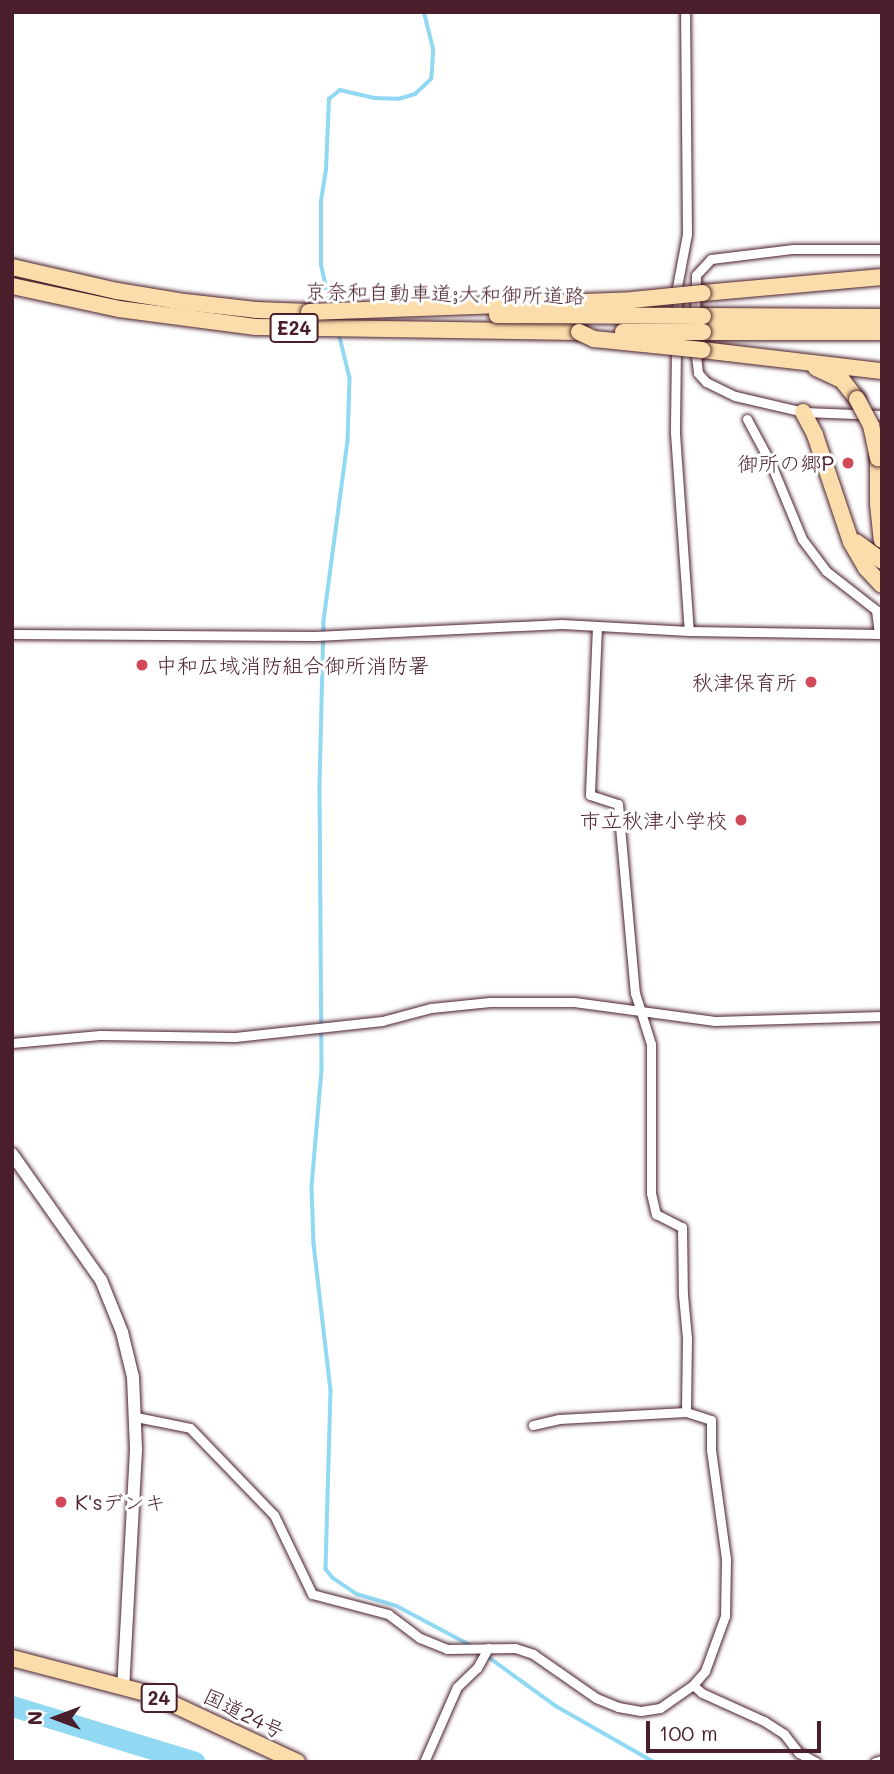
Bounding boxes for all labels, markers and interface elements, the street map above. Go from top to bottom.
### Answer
street label: 京奈和自動車道;大和御所道路 [305,278,585,308]
road number: E24 [270,312,318,344]
place label: 御所の郷P [737,450,834,476]
marker: 御所の郷P [840,455,856,471]
place label: 中和広域消防組合御所消防署 [156,652,429,678]
marker: 中和広域消防組合御所消防署 [134,657,150,673]
place label: 秋津保育所 [692,669,797,695]
marker: 秋津保育所 [803,674,819,690]
place label: 市立秋津小学校 [580,807,727,833]
marker: 市立秋津小学校 [733,812,749,828]
place label: K'sデンキ [75,1489,166,1515]
marker: K'sデンキ [53,1494,69,1510]
road number: 24 [140,1682,178,1714]
north arrow [21,1683,91,1753]
street label: 国道24号 [199,1683,289,1743]
scale bar [649,1708,824,1752]
text: N [22,1711,47,1725]
text: 100 m [659,1719,718,1746]

